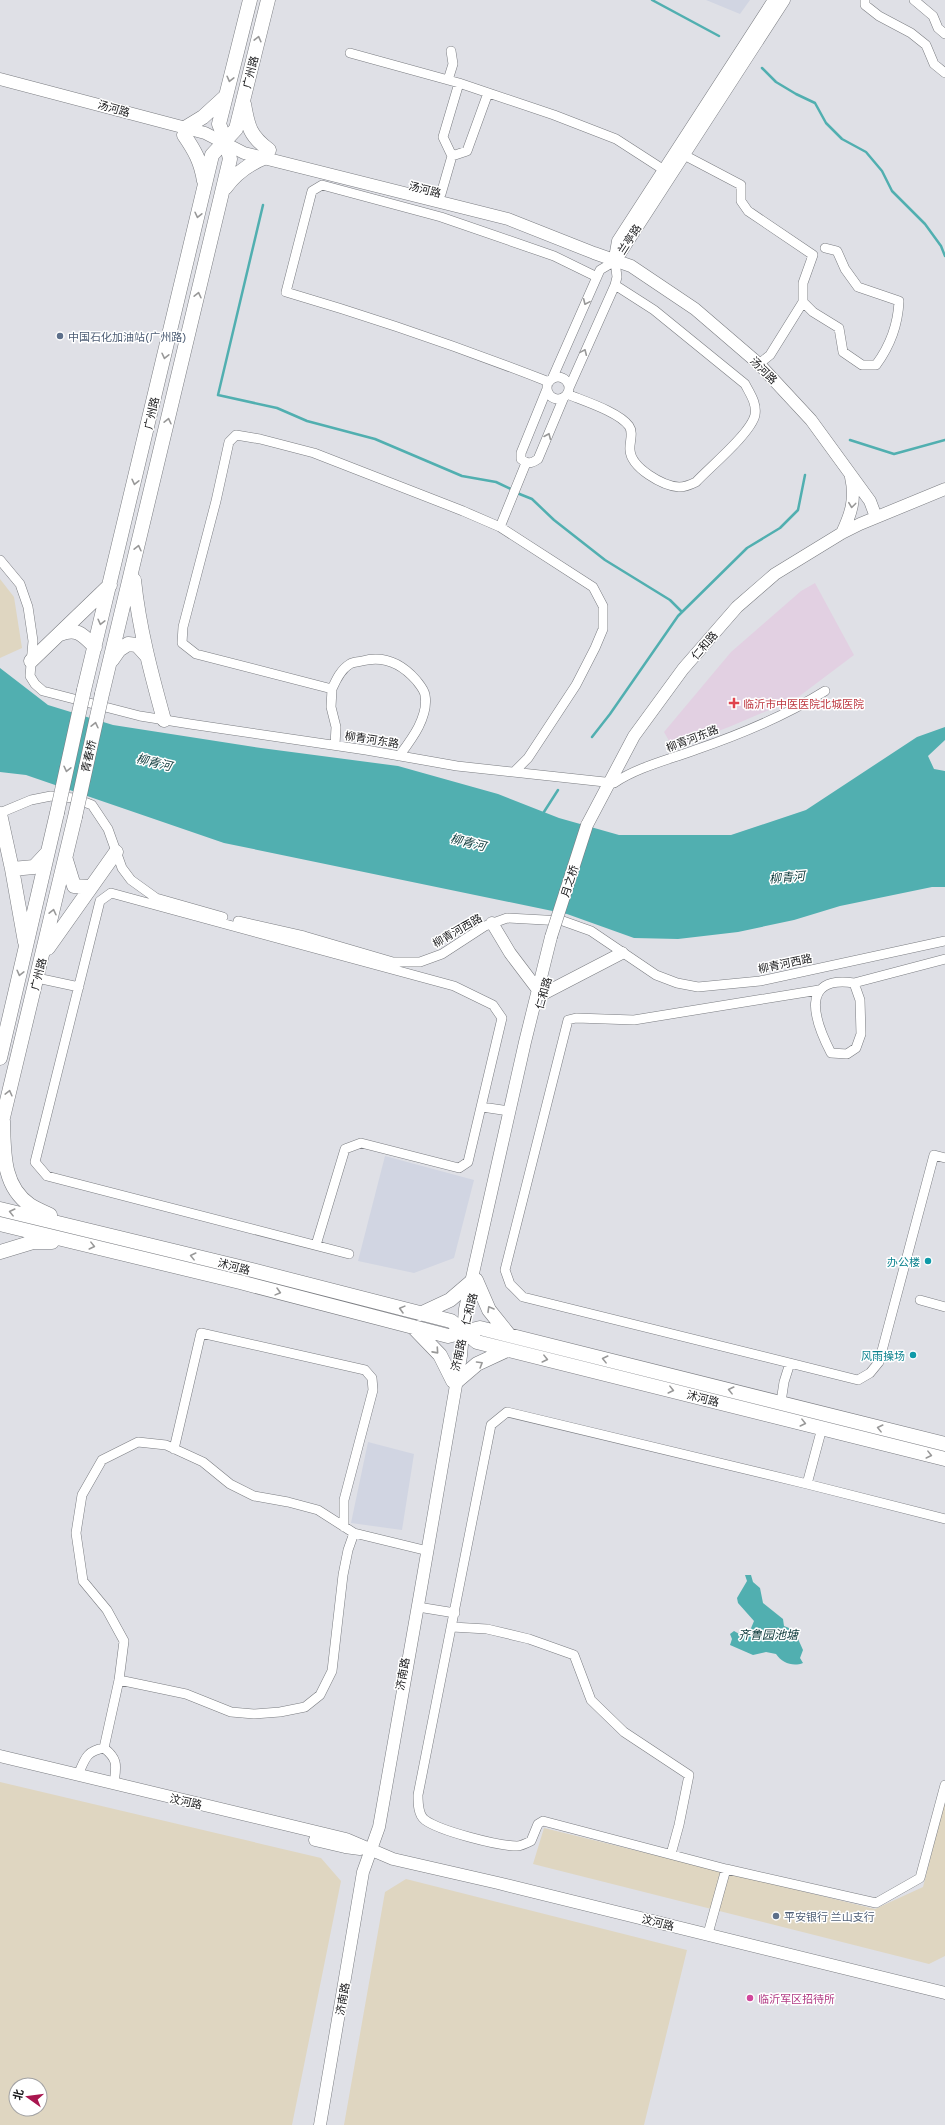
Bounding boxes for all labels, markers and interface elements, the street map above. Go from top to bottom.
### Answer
one-way arrow [254,36,262,42]
street label: 广州路 [240,54,260,90]
one-way arrow [226,75,235,82]
street label: 汤河路 [96,97,132,119]
street label: 汤河路 [407,179,443,199]
one-way arrow [194,212,203,219]
street label: 兰亭路 [615,222,643,256]
one-way arrow [193,291,201,298]
one-way arrow [583,298,591,306]
place label: 中国石化加油站(广州路) [68,330,186,343]
marker: 中国石化加油站(广州路) [55,331,65,341]
one-way arrow [579,349,587,357]
one-way arrow [161,352,170,359]
street label: 汤河路 [748,354,780,386]
street label: 广州路 [141,395,161,431]
one-way arrow [163,418,171,424]
one-way arrow [543,433,551,440]
one-way arrow [132,479,140,485]
one-way arrow [848,502,857,508]
one-way arrow [133,545,142,552]
one-way arrow [98,619,106,625]
street label: 仁和路 [688,628,720,662]
marker: 临沂市中医医院北城医院 [728,697,740,709]
place label: 临沂市中医医院北城医院 [743,697,864,710]
one-way arrow [91,721,99,728]
street label: 柳青河东路 [664,722,720,754]
street label: 柳青河东路 [344,728,400,750]
street label: 青春桥 [78,738,98,774]
water label: 柳青河 [135,750,175,774]
one-way arrow [63,766,71,772]
water label: 柳青河 [449,830,489,854]
street label: 月之桥 [558,863,580,899]
water label: 柳青河 [768,868,808,886]
one-way arrow [48,909,57,916]
street label: 柳青河西路 [430,911,484,949]
street label: 柳青河西路 [757,951,813,975]
street label: 广州路 [28,956,48,992]
one-way arrow [17,970,25,977]
street label: 仁和路 [532,975,554,1011]
one-way arrow [5,1089,13,1096]
one-way arrow [9,1208,15,1216]
one-way arrow [89,1241,96,1250]
one-way arrow [189,1252,196,1260]
place label: 办公楼 [887,1255,920,1268]
street label: 沭河路 [216,1256,252,1276]
marker: 办公楼 [923,1256,933,1266]
one-way arrow [274,1287,281,1296]
street label: 仁和路 [459,1291,479,1327]
one-way arrow [399,1305,406,1314]
one-way arrow [487,1306,494,1313]
street label: 济南路 [448,1337,468,1373]
one-way arrow [432,1347,439,1354]
place label: 风雨操场 [861,1349,905,1362]
marker: 风雨操场 [908,1350,918,1360]
one-way arrow [541,1354,548,1363]
one-way arrow [602,1355,609,1364]
one-way arrow [476,1361,483,1368]
one-way arrow [667,1385,674,1394]
one-way arrow [728,1386,735,1395]
street label: 沭河路 [685,1388,721,1408]
one-way arrow [800,1418,807,1427]
one-way arrow [877,1424,883,1432]
one-way arrow [926,1451,933,1459]
water label: 齐鲁园池塘 [738,1627,800,1642]
street label: 济南路 [393,1657,411,1691]
street label: 汶河路 [168,1791,204,1811]
place label: 平安银行 兰山支行 [784,1910,875,1923]
marker: 平安银行 兰山支行 [771,1911,781,1921]
street label: 汶河路 [640,1912,676,1932]
street label: 济南路 [333,1982,351,2016]
place label: 临沂军区招待所 [758,1992,835,2005]
marker: 临沂军区招待所 [745,1993,755,2003]
north arrow [8,2077,48,2117]
text: 北 [10,2088,25,2101]

